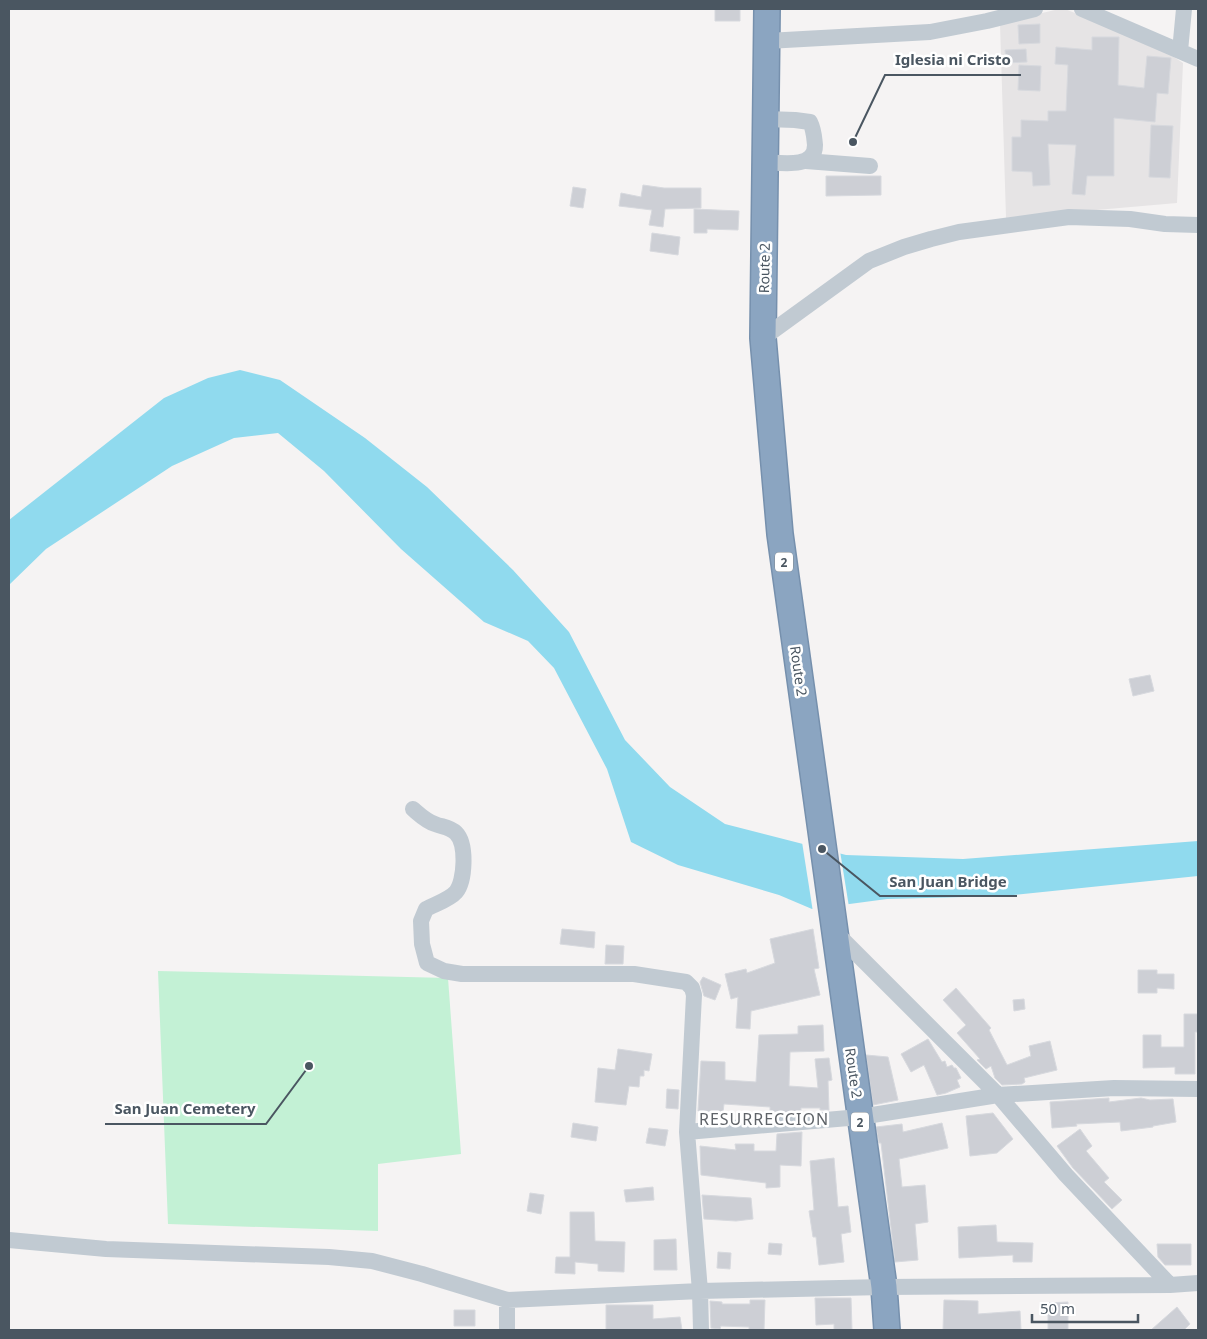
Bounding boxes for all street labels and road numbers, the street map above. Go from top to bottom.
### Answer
street label: Route 2 [754,243,774,293]
road number: 2 [775,552,793,572]
street label: Route 2 [786,645,812,697]
street label: Route 2 [841,1047,867,1099]
road number: 2 [851,1112,869,1132]

